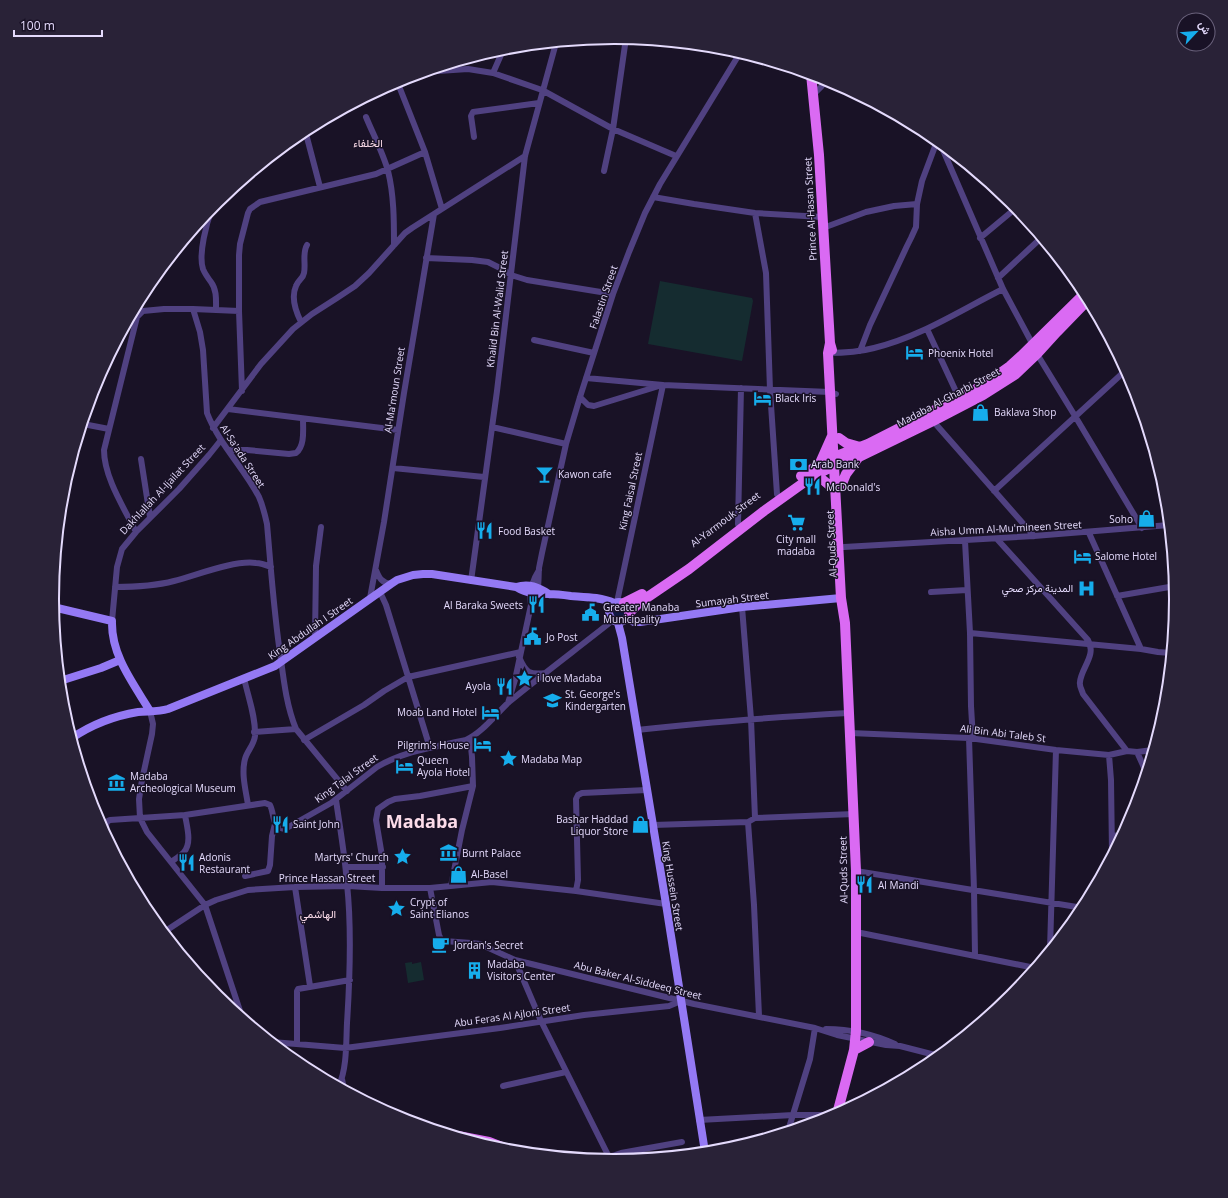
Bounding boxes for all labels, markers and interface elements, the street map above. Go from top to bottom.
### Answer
scale bar [14,12,102,38]
north arrow [1176,12,1216,52]
text: 100 m [20,17,55,34]
text: ش [1196,18,1215,37]
district label: الخلفاء [353,135,383,150]
street label: Prince Al-Hasan Street [800,156,820,261]
street label: Khalid Bin Al-Walid Street [483,249,511,368]
street label: Falastin Street [586,263,621,331]
hotel icon: Phoenix Hotel [905,343,925,363]
street label: Al-Ma'moun Street [380,346,408,434]
place label: Phoenix Hotel [928,346,993,360]
street label: Madaba Al-Gharbi Street [894,364,1002,430]
hotel icon: Black Iris [752,388,772,408]
place label: Black Iris [775,391,817,405]
shop icon: Baklava Shop [971,402,991,422]
place label: Baklava Shop [994,405,1056,419]
street label: Al-Sa'ada Street [217,422,269,491]
street label: Dakhlallah Al-Ijailat Street [116,440,208,537]
street label: King Faisal Street [615,450,645,531]
bank icon: Arab Bank [788,454,808,474]
place label: Arab Bank [811,457,860,471]
bar icon: Kawon cafe [535,464,555,484]
place label: Kawon cafe [558,467,612,481]
restaurant icon: McDonald's [803,477,823,497]
place label: McDonald's [826,480,881,494]
street label: Al-Yarmouk Street [687,488,763,550]
shop icon: Soho [1136,509,1156,529]
street label: Al-Quds Street [822,510,840,578]
supermarket icon: City mall madaba [786,512,806,532]
place label: Soho [1109,512,1133,526]
street label: Aisha Umm Al-Mu'mineen Street [930,517,1082,539]
restaurant icon: Food Basket [475,521,495,541]
place label: Food Basket [498,524,556,538]
place label: City mall madaba [776,532,816,558]
hotel icon: Salome Hotel [1072,546,1092,566]
place label: Salome Hotel [1095,549,1157,563]
hospital icon: المدينة مركز صحي [1076,578,1096,598]
place label: المدينة مركز صحي [1002,581,1073,597]
street label: Sumayah Street [695,588,770,610]
street label: King Abdullah I Street [265,593,355,662]
restaurant icon: Al Baraka Sweets [526,595,546,615]
place label: Al Baraka Sweets [444,598,523,612]
place label: Greater Manaba Municipality [603,600,679,626]
public building icon: Greater Manaba Municipality [580,603,600,623]
public building icon: Jo Post [523,627,543,647]
place label: Jo Post [545,630,578,644]
place icon: i love Madaba [514,668,534,688]
place label: i love Madaba [537,671,602,685]
restaurant icon: Ayola [494,676,514,696]
place label: Ayola [466,679,491,693]
place label: St. George's Kindergarten [565,687,626,713]
school or university icon: St. George's Kindergarten [542,690,562,710]
hotel icon: Moab Land Hotel [480,702,500,722]
place label: Moab Land Hotel [397,705,477,719]
street label: Ali Bin Abi Taleb St [959,721,1047,745]
hotel icon: Pilgrim's House [472,735,492,755]
place label: Pilgrim's House [397,738,469,752]
place icon: Madaba Map [498,749,518,769]
street label: King Talal Street [312,750,381,806]
place label: Madaba Map [521,752,582,766]
place label: Queen Ayola Hotel [417,753,470,779]
hotel icon: Queen Ayola Hotel [394,756,414,776]
place label: Madaba Archeological Museum [130,769,236,795]
museum icon: Madaba Archeological Museum [107,772,127,792]
district label: Madaba [386,809,458,833]
place label: Bashar Haddad Liquor Store [556,812,628,838]
restaurant icon: Saint John [270,814,290,834]
shop icon: Bashar Haddad Liquor Store [631,815,651,835]
place label: Saint John [293,817,340,831]
street label: Al-Quds Street [835,836,851,904]
street label: King Hussein Street [659,840,687,932]
museum icon: Burnt Palace [439,843,459,863]
place label: Burnt Palace [462,846,521,860]
place icon: Martyrs' Church [392,847,412,867]
place label: Adonis Restaurant [199,850,251,876]
place label: Martyrs' Church [315,850,389,864]
restaurant icon: Adonis Restaurant [176,853,196,873]
shop icon: Al-Basel [448,864,468,884]
place label: Al-Basel [471,867,508,881]
street label: Prince Hassan Street [279,871,376,885]
restaurant icon: Al Mandi [855,875,875,895]
place label: Al Mandi [878,878,919,892]
place label: Crypt of Saint Elianos [410,895,469,921]
place icon: Crypt of Saint Elianos [387,898,407,918]
district label: الهاشمي [300,906,336,924]
cafe icon: Jordan's Secret [431,935,451,955]
place label: Jordan's Secret [453,938,524,952]
place label: Madaba Visitors Center [487,957,555,983]
street label: Abu Baker Al-Siddeeq Street [573,957,704,1003]
building icon: Madaba Visitors Center [464,960,484,980]
street label: Abu Feras Al Ajloni Street [453,1000,571,1030]

